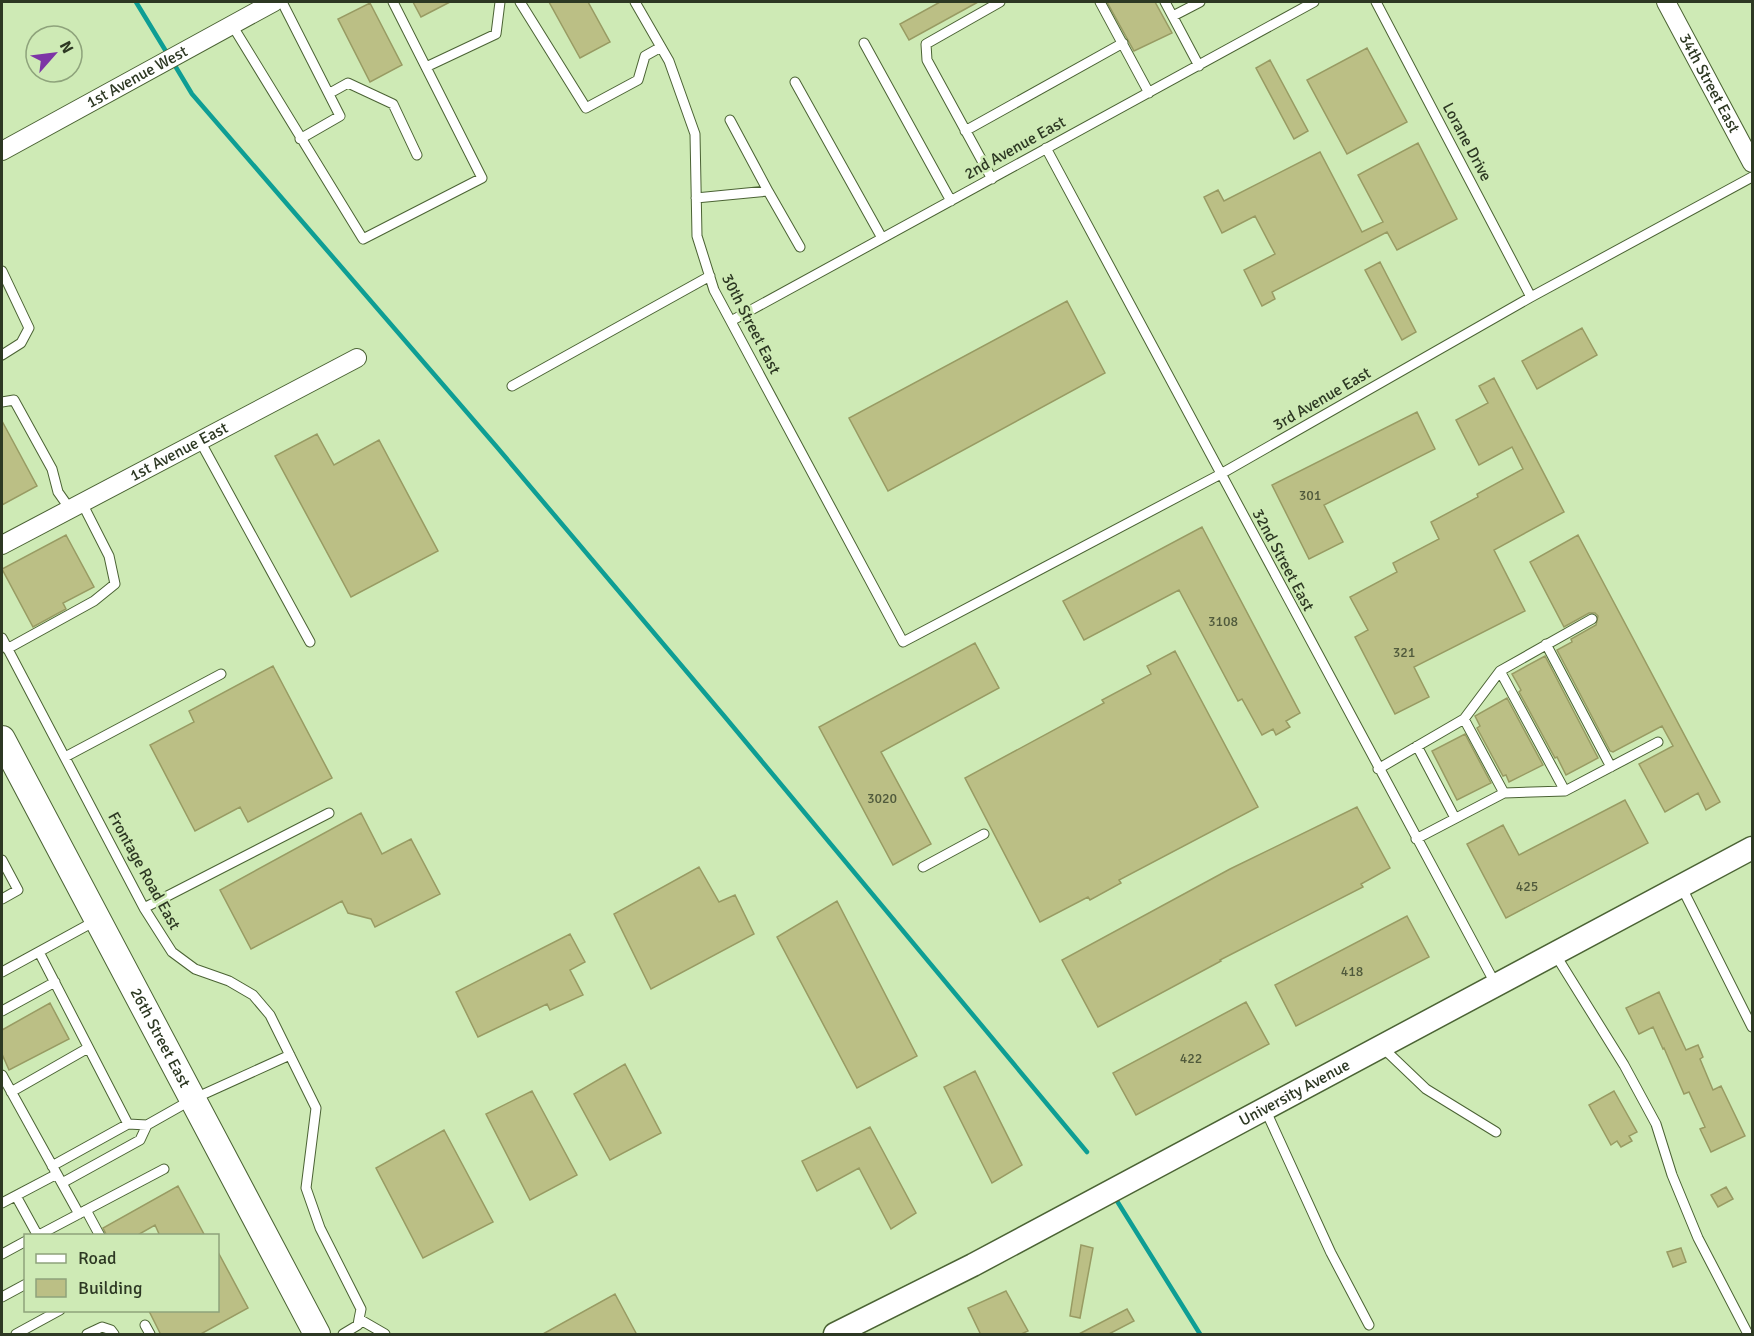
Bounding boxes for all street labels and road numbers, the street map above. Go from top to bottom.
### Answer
street label: 34th Street East [1675,30,1744,137]
street label: 1st Avenue West [83,41,191,113]
street label: Lorane Drive [1438,99,1496,185]
street label: 2nd Avenue East [961,112,1069,184]
street label: 30th Street East [717,270,785,378]
street label: 3rd Avenue East [1270,363,1375,435]
street label: 1st Avenue East [126,418,232,486]
street label: 32nd Street East [1248,505,1319,615]
street label: Frontage Road East [103,809,185,934]
street label: 26th Street East [126,984,195,1091]
street label: University Avenue [1236,1055,1353,1131]

